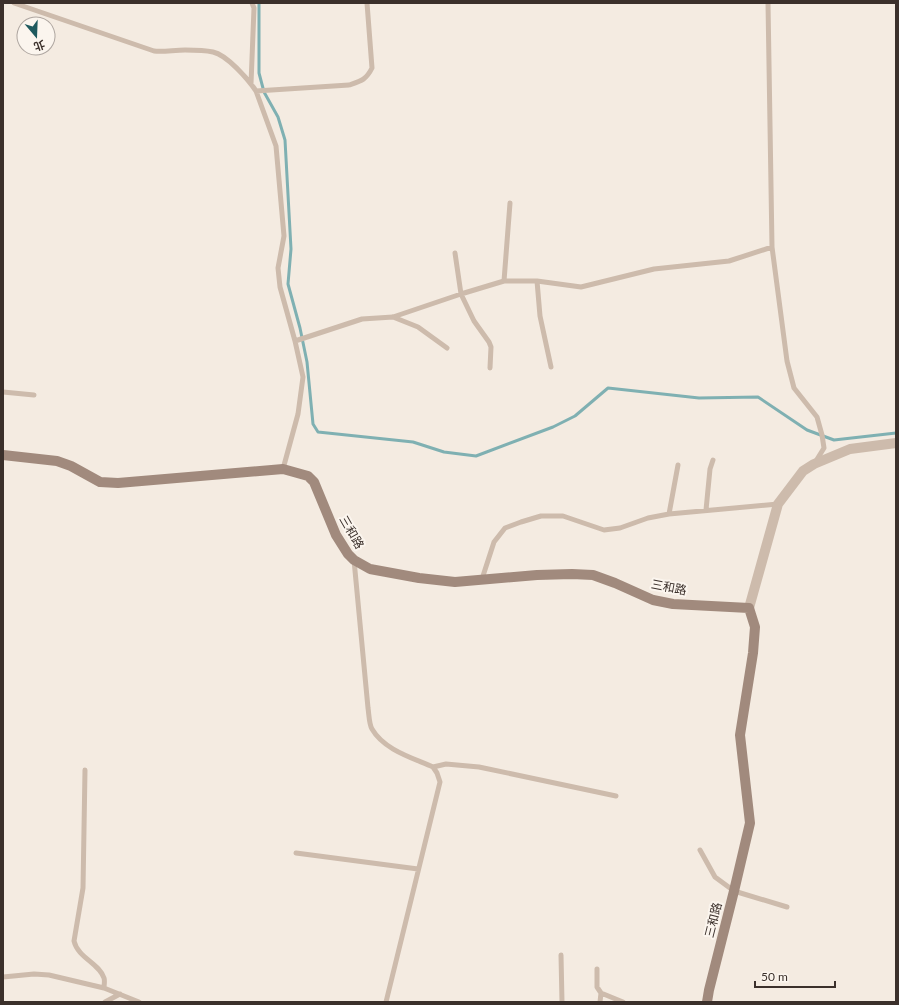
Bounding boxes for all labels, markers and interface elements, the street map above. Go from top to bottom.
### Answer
north arrow [16,16,56,56]
text: 北 [32,38,47,54]
street label: 三和路 [337,513,367,551]
street label: 三和路 [650,576,688,598]
street label: 三和路 [701,901,725,939]
scale bar [755,963,835,989]
text: 50 m [761,969,788,984]

